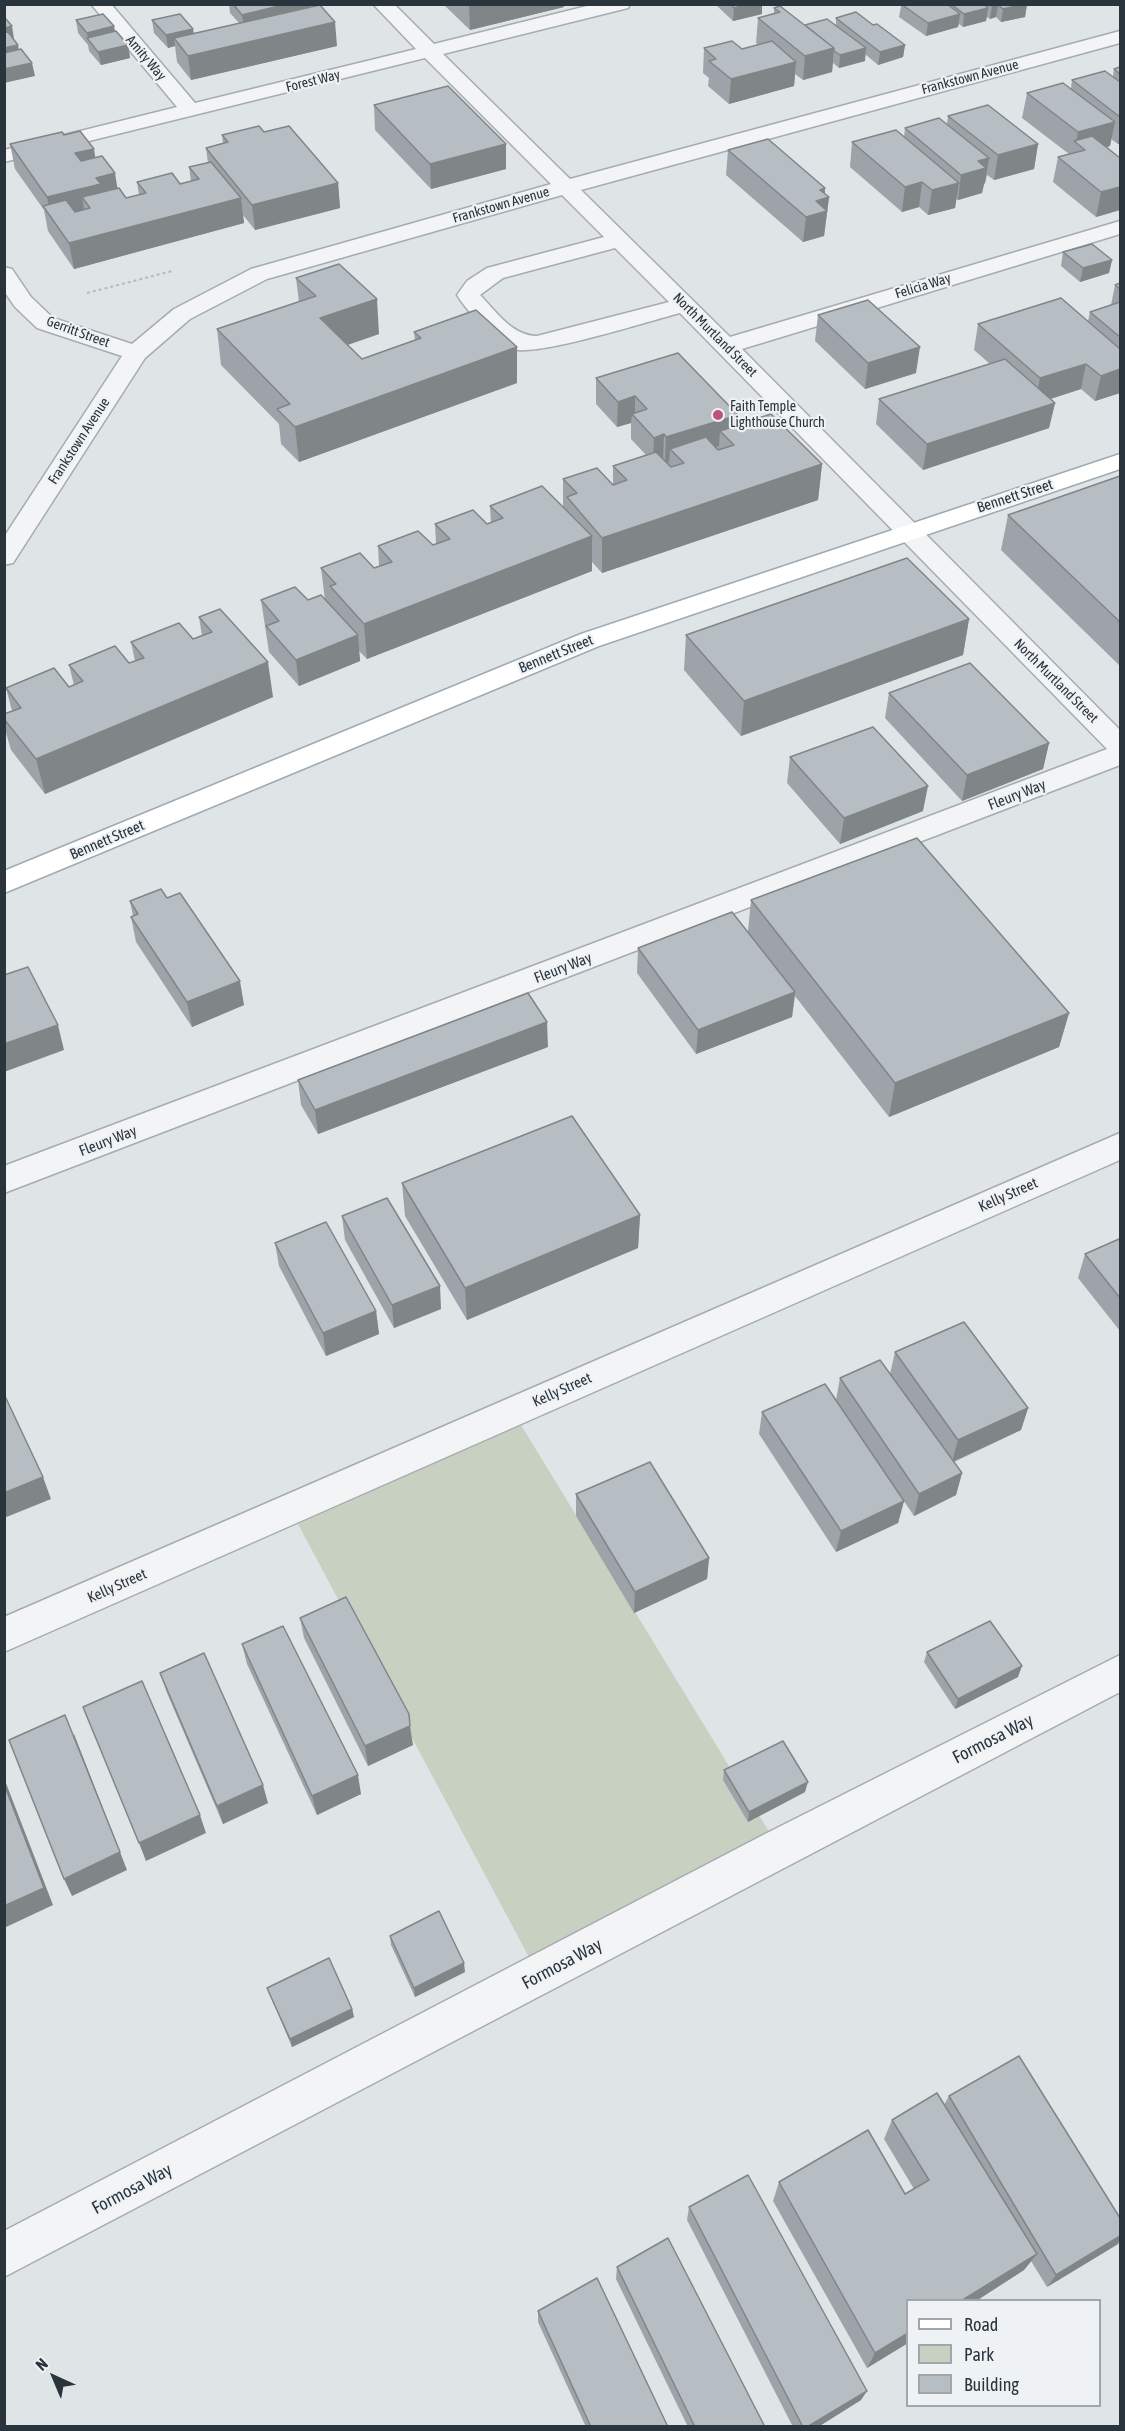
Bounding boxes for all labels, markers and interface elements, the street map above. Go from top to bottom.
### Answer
street label: Amity Way [122,32,170,84]
street label: Frankstown Avenue [920,56,1020,98]
street label: Forest Way [284,66,342,96]
street label: Frankstown Avenue [451,183,551,227]
street label: Felicia Way [893,270,953,302]
street label: North Murtland Street [669,289,761,381]
street label: Gerritt Street [44,313,112,351]
street label: Frankstown Avenue [45,395,113,487]
place label: Faith Temple Lighthouse Church [730,399,825,431]
marker: Faith Temple Lighthouse Church [711,408,725,422]
street label: Bennett Street [975,475,1055,517]
street label: Bennett Street [516,631,596,677]
street label: North Murtland Street [1010,635,1102,727]
street label: Fleury Way [986,776,1048,814]
street label: Bennett Street [67,816,147,864]
street label: Fleury Way [532,949,594,987]
street label: Fleury Way [77,1122,139,1160]
street label: Kelly Street [976,1174,1040,1216]
street label: Kelly Street [530,1369,594,1411]
street label: Kelly Street [85,1565,149,1607]
street label: Formosa Way [949,1709,1037,1769]
street label: Formosa Way [518,1934,606,1994]
street label: Formosa Way [88,2159,176,2219]
legend [906,2299,1101,2407]
text: Road [964,2314,998,2335]
text: Park [964,2344,994,2365]
north arrow [24,2347,84,2407]
text: N [32,2354,51,2374]
text: Building [964,2374,1019,2395]

